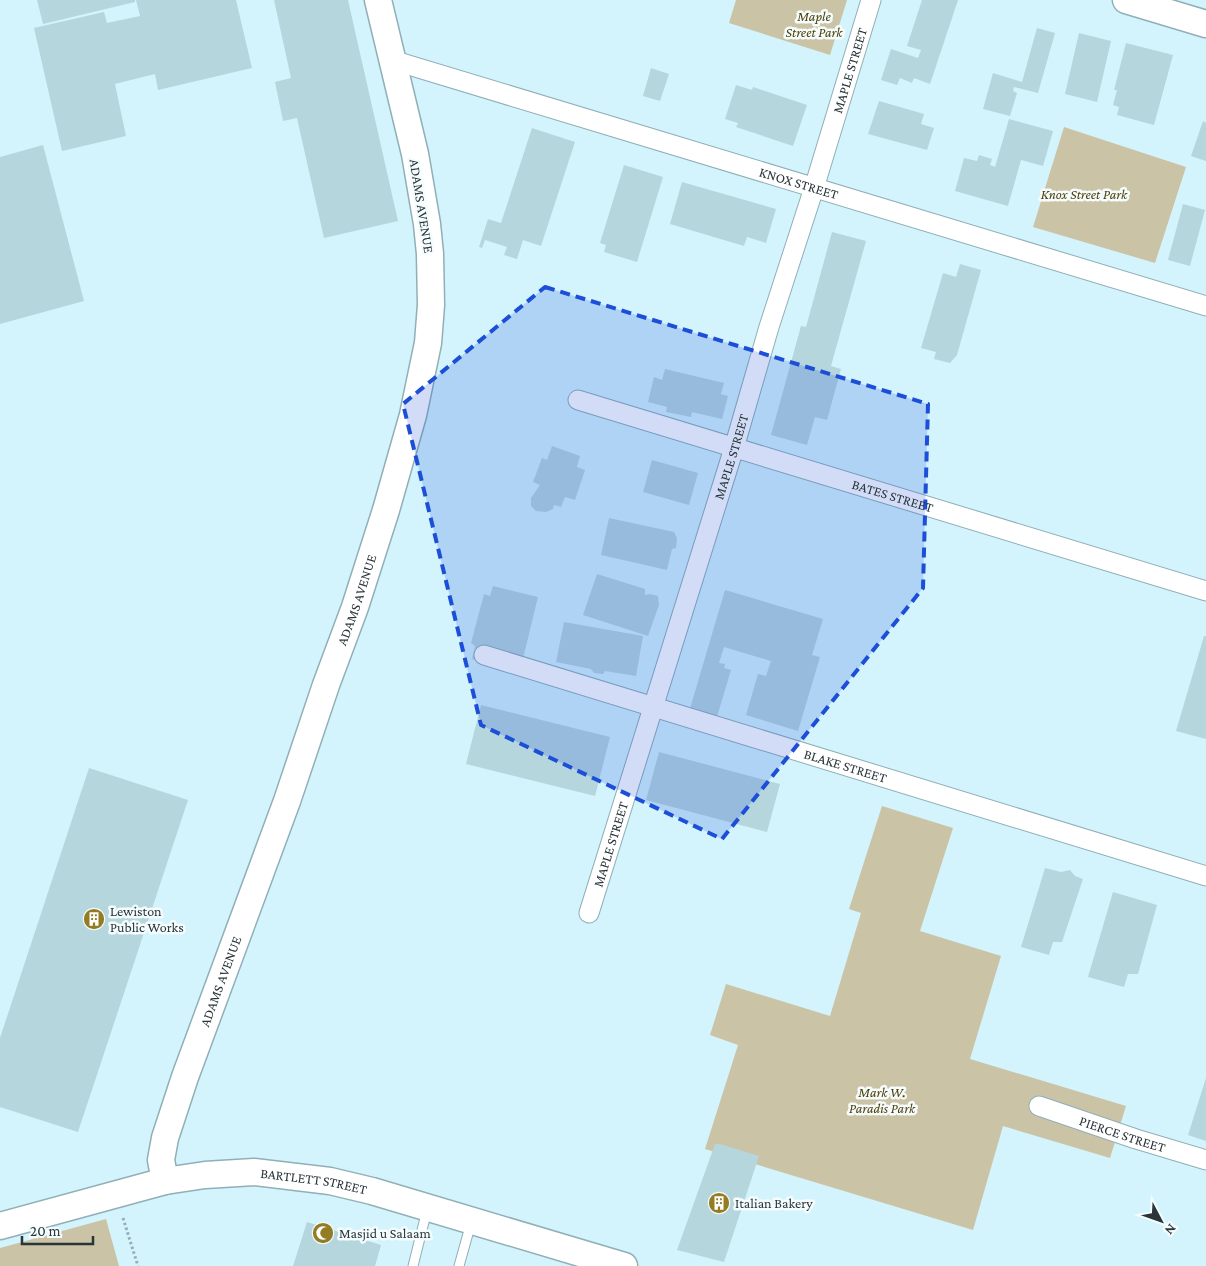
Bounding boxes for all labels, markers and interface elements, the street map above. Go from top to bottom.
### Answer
park label: Maple Street Park [786,8,843,40]
street label: MAPLE STREET [829,25,870,115]
street label: ADAMS AVENUE [407,158,437,255]
street label: KNOX STREET [757,163,841,203]
park label: Knox Street Park [1041,186,1128,202]
street label: MAPLE STREET [710,412,752,501]
street label: BATES STREET [850,476,936,516]
street label: ADAMS AVENUE [333,552,379,648]
street label: BLAKE STREET [802,745,889,786]
street label: MAPLE STREET [590,799,631,889]
place label: Lewiston Public Works [110,903,184,935]
building icon: Lewiston Public Works [82,907,106,931]
street label: ADAMS AVENUE [196,933,245,1029]
park label: Mark W. Paradis Park [849,1084,916,1116]
street label: PIERCE STREET [1077,1112,1168,1156]
street label: BARTLETT STREET [260,1165,369,1198]
building icon: Italian Bakery [707,1191,731,1215]
place label: Italian Bakery [735,1195,813,1211]
north arrow [1136,1196,1186,1246]
scale bar [22,1214,94,1246]
mosque icon: Masjid u Salaam [311,1221,335,1245]
text: N [1161,1221,1180,1239]
text: 20 m [30,1223,61,1239]
place label: Masjid u Salaam [339,1225,431,1242]

